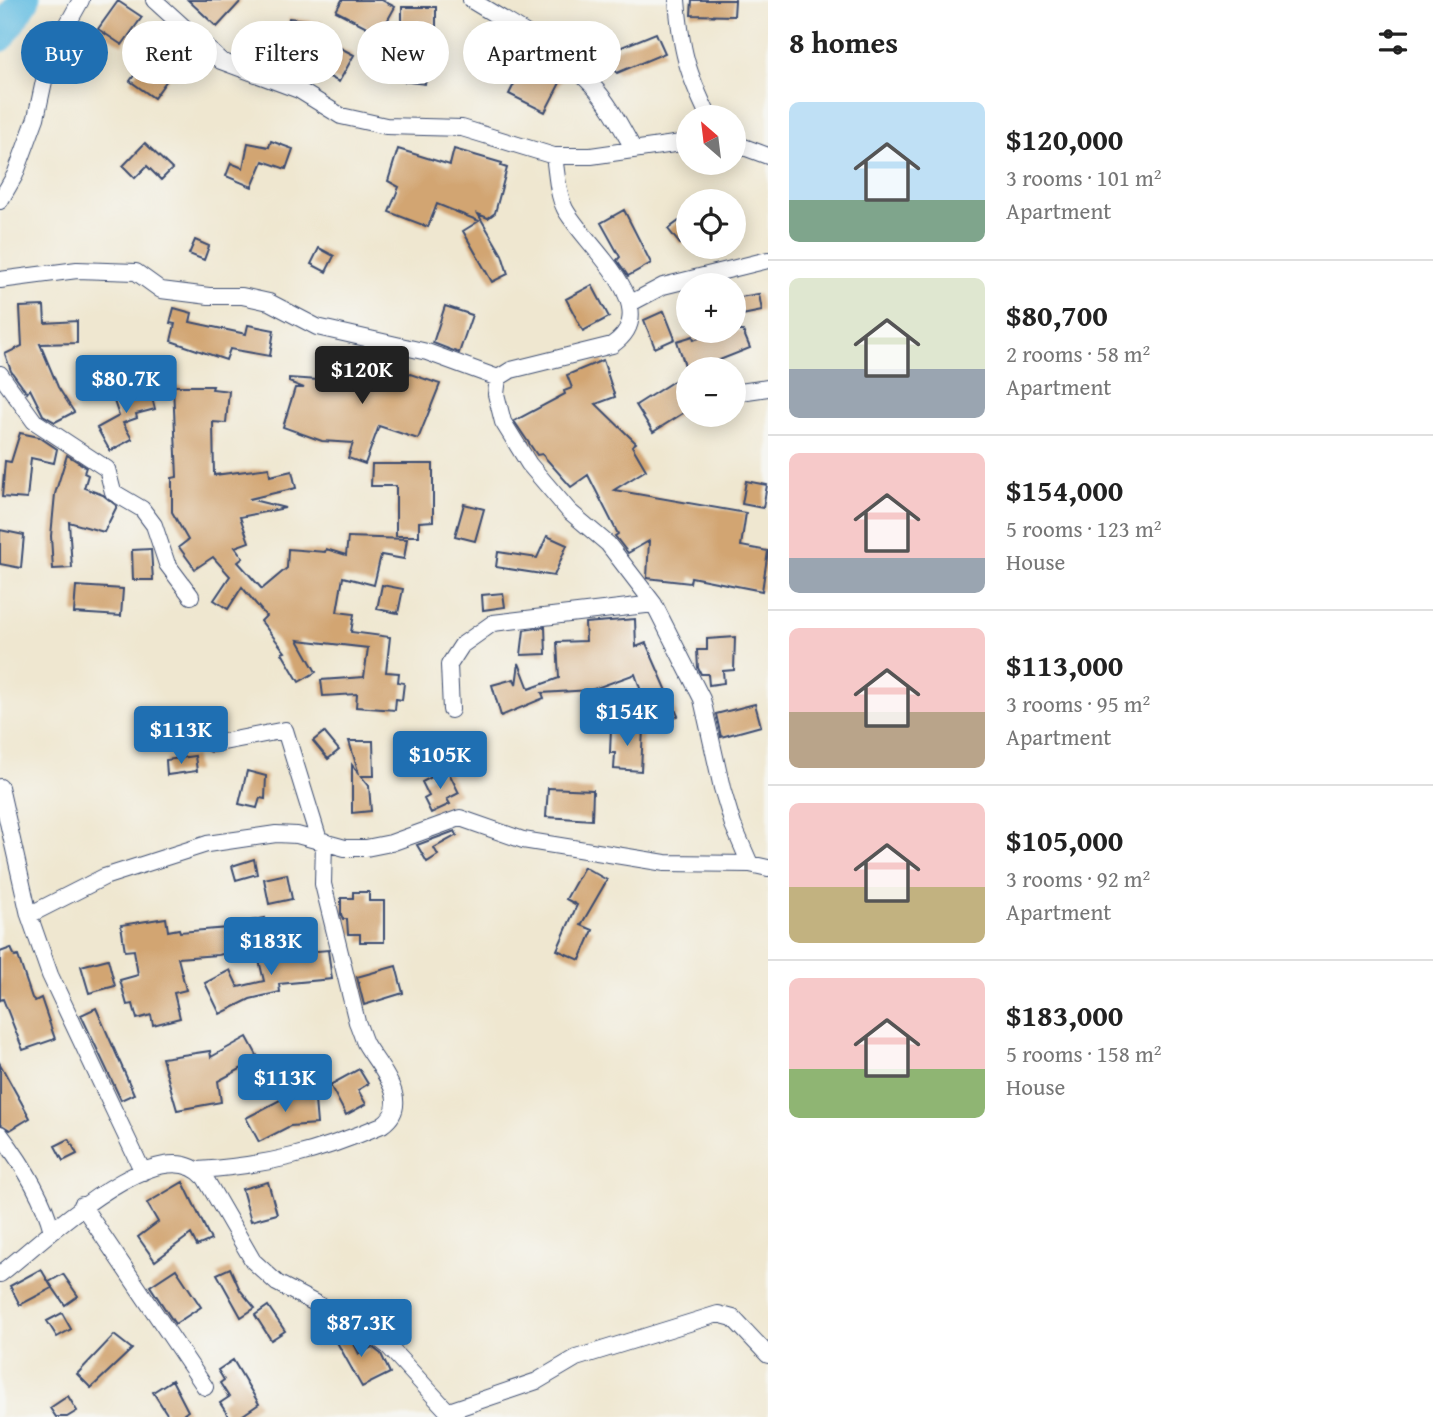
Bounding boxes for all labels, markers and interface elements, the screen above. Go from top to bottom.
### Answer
text: 8 homes [789,20,898,64]
chip: Buy [21,21,108,84]
chip: Rent [122,21,217,84]
chip: Filters [231,21,343,84]
chip: New [357,21,449,84]
chip: Apartment [463,21,621,84]
icon: filters [1374,23,1412,61]
north arrow [676,105,746,175]
map controls [676,105,746,427]
text: $120,000 [1006,117,1123,161]
icon: home [845,130,929,214]
text: 3 rooms · 101 m² [1006,161,1161,194]
button: locate [676,189,746,259]
text: Apartment [1006,194,1111,227]
button: + [676,273,746,343]
text: $80,700 [1006,293,1108,337]
icon: home [845,306,929,390]
text: 2 rooms · 58 m² [1006,337,1150,370]
pin: $120K [313,346,411,406]
text: $120K [331,352,393,385]
pin: $80.7K [69,356,183,415]
button: − [676,357,746,427]
text: $80.7K [92,361,160,394]
text: Apartment [1006,370,1111,403]
text: $154,000 [1006,468,1123,512]
icon: home [845,481,929,565]
text: 5 rooms · 123 m² [1006,512,1161,545]
text: House [1006,545,1065,578]
text: $113,000 [1006,643,1123,687]
icon: home [845,656,929,740]
text: 3 rooms · 95 m² [1006,687,1150,720]
pin: $154K [578,688,676,748]
text: $154K [596,694,658,727]
pin: $113K [132,706,230,766]
text: $113K [150,712,212,745]
text: Apartment [1006,720,1111,753]
pin: $105K [391,732,489,791]
text: $105K [409,737,471,770]
text: $105,000 [1006,818,1123,862]
icon: home [845,831,929,915]
text: 3 rooms · 92 m² [1006,862,1150,895]
text: Apartment [1006,895,1111,928]
pin: $183K [222,918,320,977]
text: $183K [240,923,302,956]
text: $183,000 [1006,993,1123,1037]
icon: home [845,1006,929,1090]
text: 5 rooms · 158 m² [1006,1037,1161,1070]
pin: $113K [236,1054,334,1114]
text: $113K [254,1060,316,1093]
text: House [1006,1070,1065,1103]
pin: $87.3K [304,1300,418,1359]
text: $87.3K [327,1305,395,1338]

